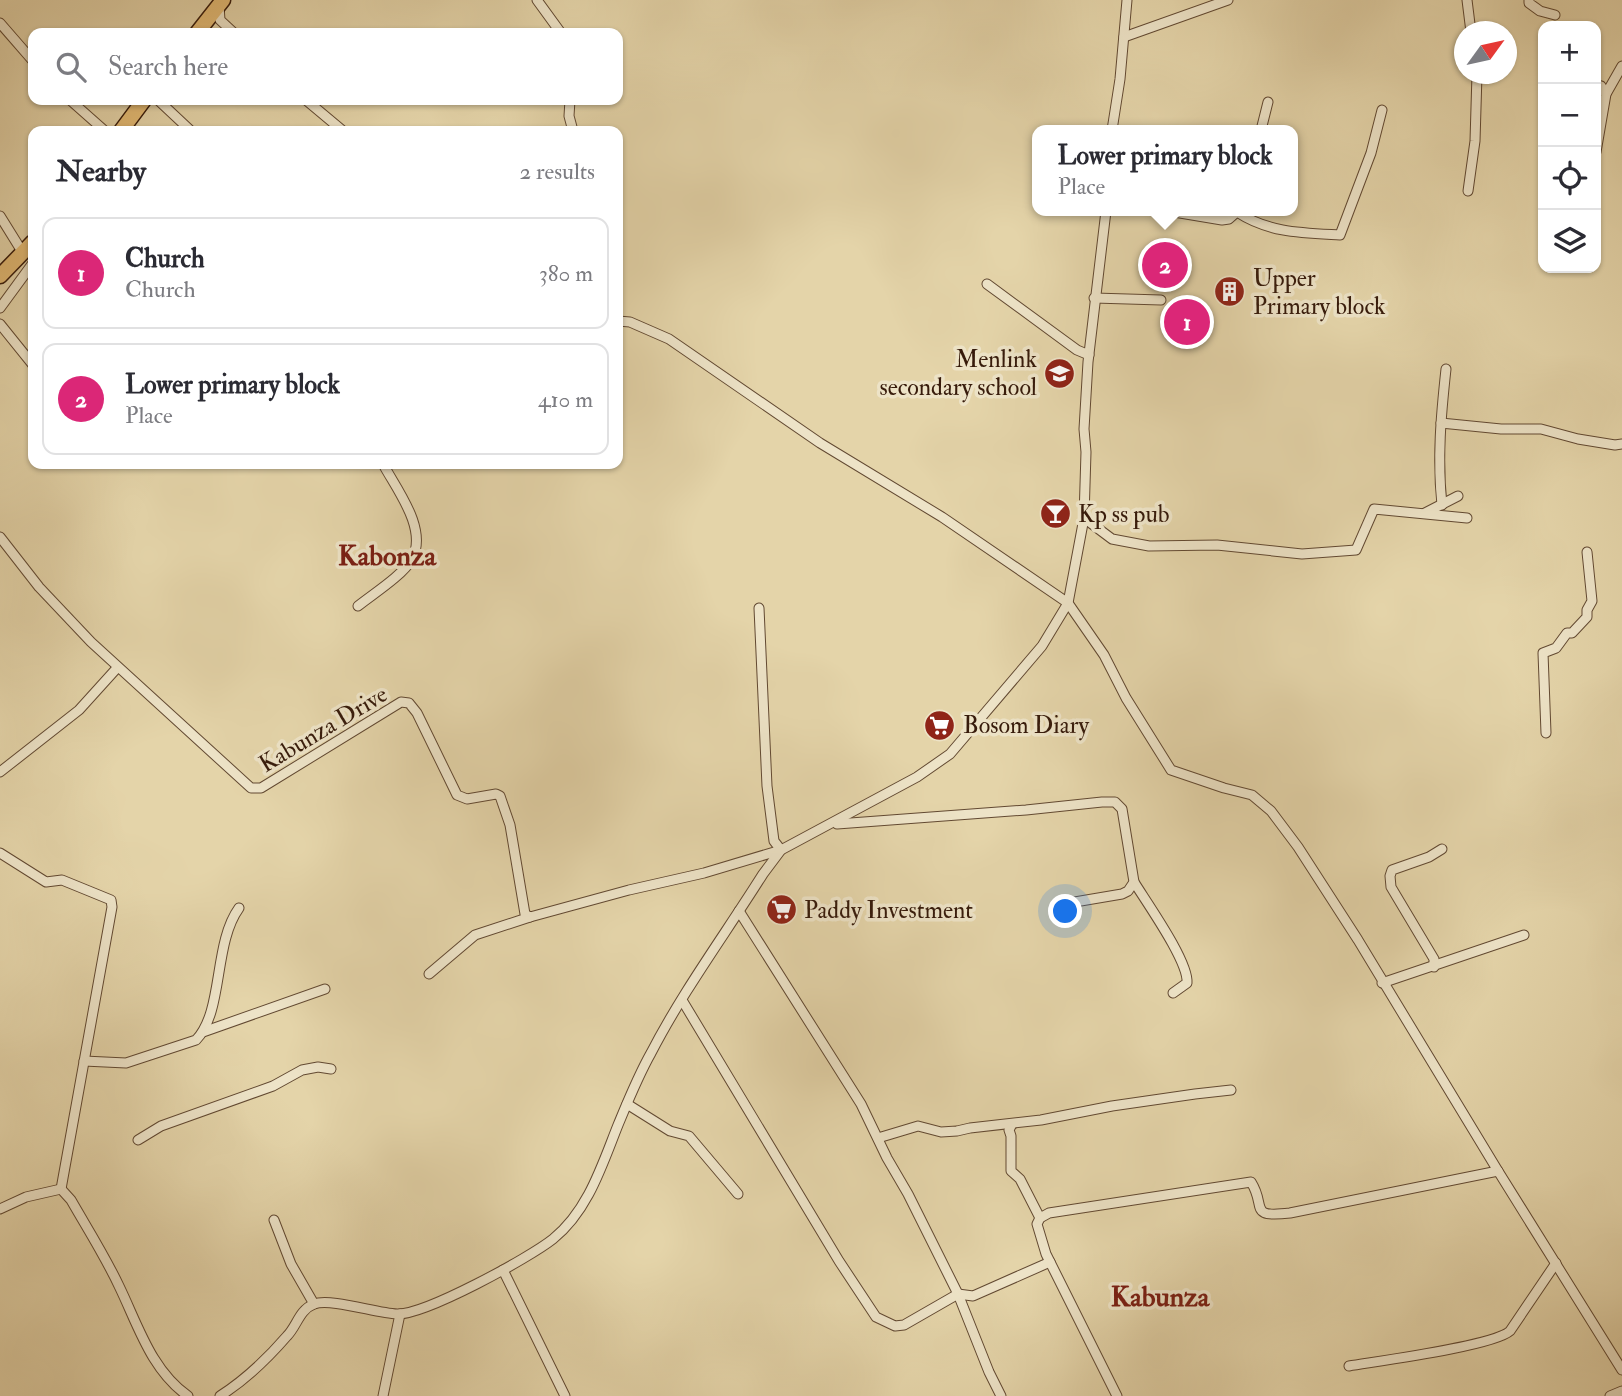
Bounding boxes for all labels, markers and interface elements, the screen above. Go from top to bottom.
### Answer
north arrow [1454,21,1517,84]
map controls [1538,21,1601,273]
button: + [1538,21,1601,84]
search box [28,28,623,105]
icon: search [52,48,90,86]
text: Search here [108,51,228,83]
button: − [1538,84,1601,147]
popup [1032,125,1298,216]
text: Lower primary block [1058,140,1272,172]
button: locate [1538,147,1601,210]
text: Nearby [56,153,146,190]
text: 2 results [520,157,595,186]
text: Place [1058,172,1105,201]
button: layers [1538,210,1601,273]
pin: 2 [1142,239,1188,291]
text: Church [125,243,205,275]
text: 1 [77,259,85,288]
text: 380 m [539,259,593,288]
place label: Upper Primary block [1253,263,1386,322]
text: Church [125,275,195,304]
building icon: Upper Primary block [1213,275,1247,309]
pin: 1 [1164,296,1210,348]
place label: Menlink secondary school [879,344,1037,403]
school or university icon: Menlink secondary school [1043,356,1077,390]
text: Lower primary block [125,369,340,401]
text: 2 [75,385,87,414]
text: 410 m [538,385,593,414]
text: Place [125,401,173,430]
bar icon: Kp ss pub [1038,497,1072,531]
place label: Kp ss pub [1078,499,1170,530]
district label: Kabonza [338,539,437,574]
street label: Kabunza Drive [253,679,393,780]
supermarket icon: Bosom Diary [923,708,957,742]
place label: Bosom Diary [963,710,1089,741]
supermarket icon: Paddy Investment [764,893,798,927]
your location [1048,894,1082,928]
place label: Paddy Investment [804,895,973,926]
district label: Kabunza [1111,1280,1211,1315]

